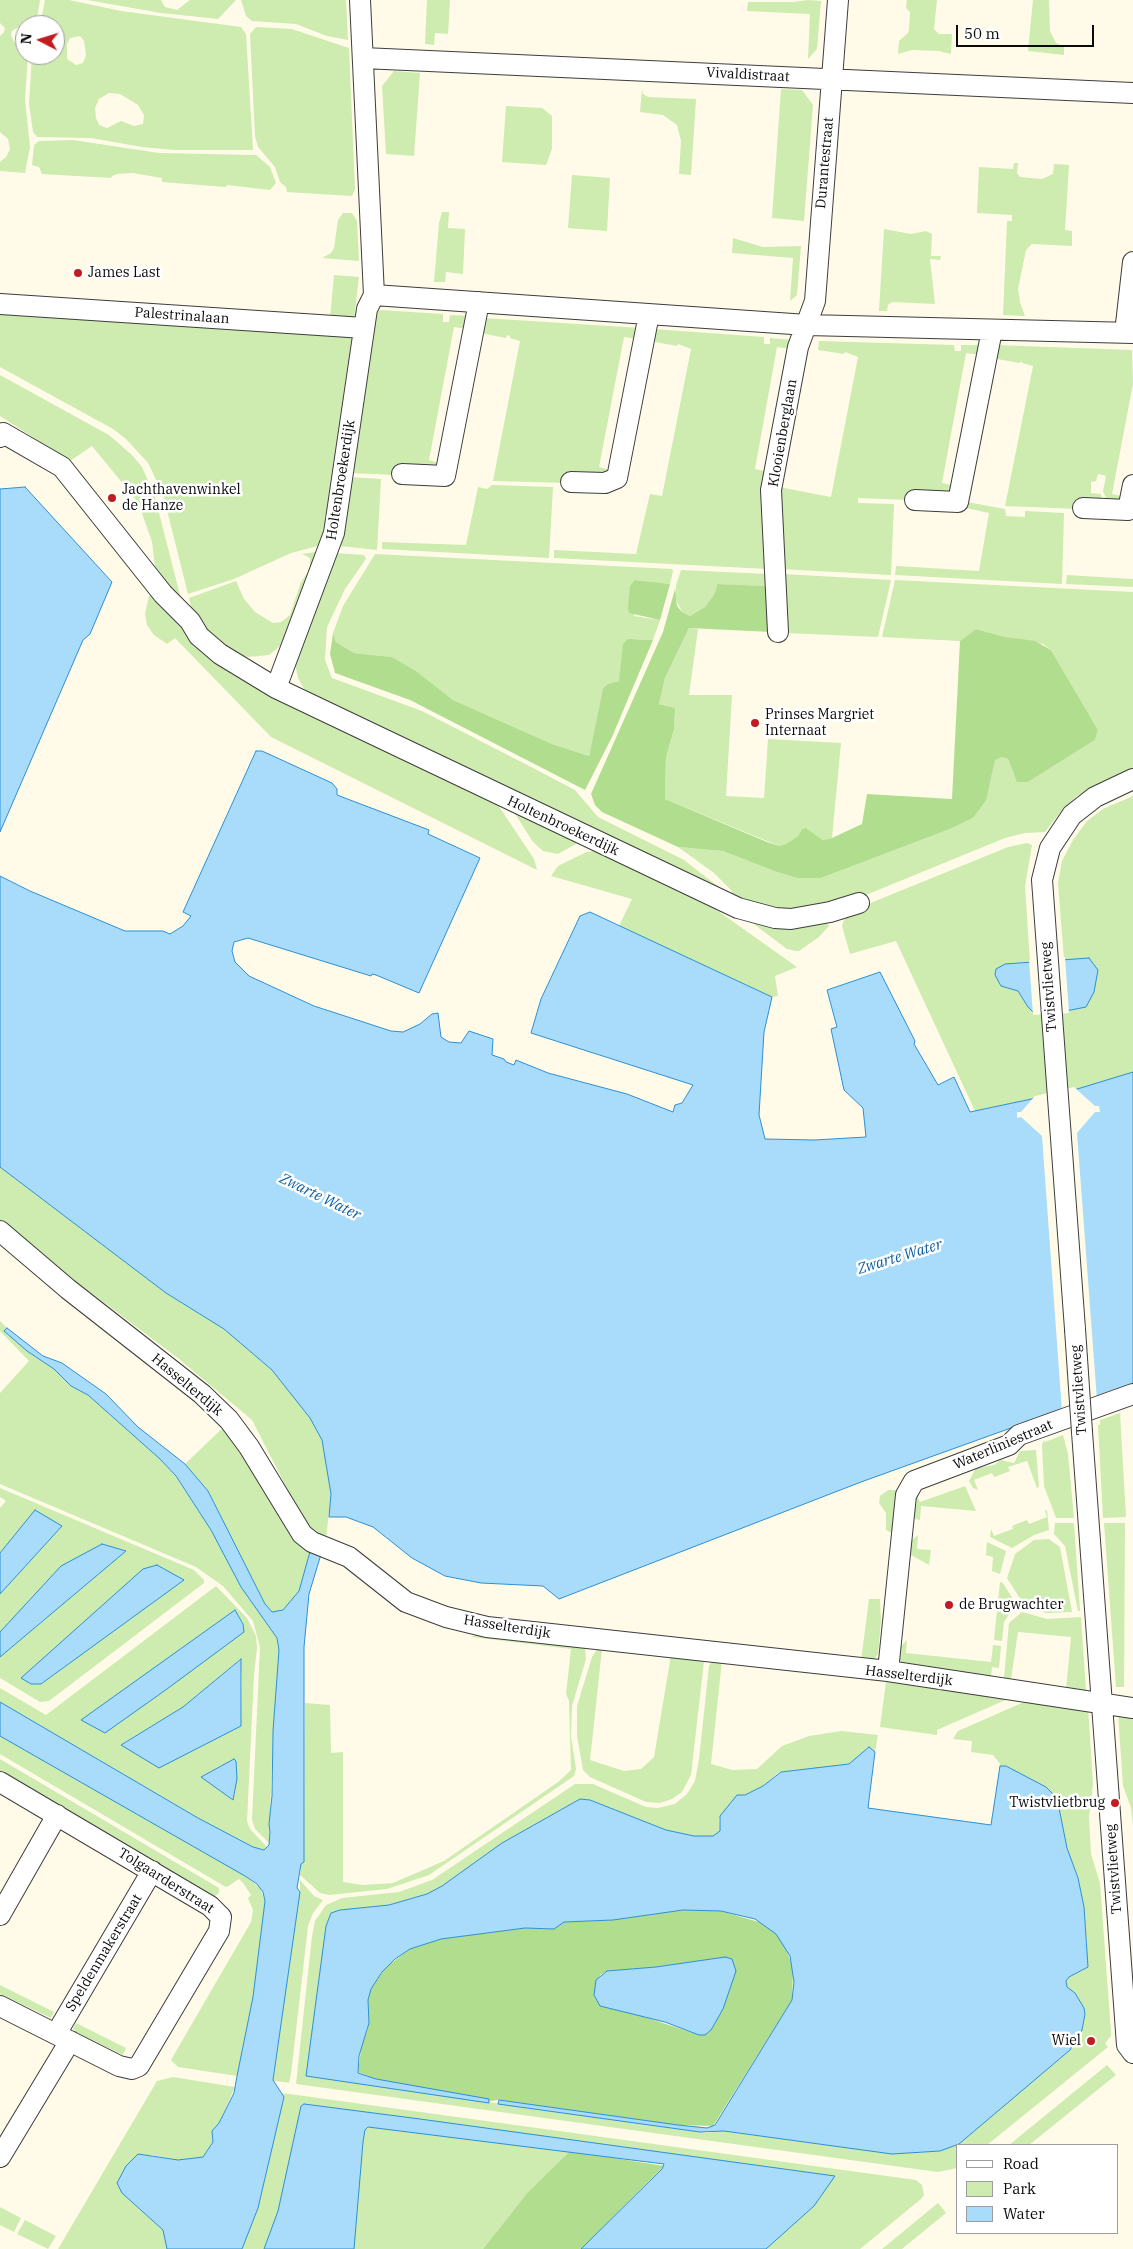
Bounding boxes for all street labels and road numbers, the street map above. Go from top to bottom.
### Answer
street label: Vivaldistraat [706,64,790,86]
street label: Durantestraat [813,117,837,209]
street label: Palestrinalaan [134,304,230,328]
street label: Klooienberglaan [765,378,801,488]
street label: Holtenbroekerdijk [323,419,359,541]
street label: Holtenbroekerdijk [504,793,622,859]
street label: Twistvlietweg [1037,941,1061,1033]
street label: Twistvlietweg [1067,1344,1091,1436]
street label: Hasselterdijk [148,1350,226,1420]
street label: Waterliniestraat [951,1417,1055,1473]
street label: Hasselterdijk [462,1612,552,1642]
street label: Hasselterdijk [864,1662,954,1690]
street label: Twistvlietweg [1102,1823,1126,1915]
street label: Tolgaarderstraat [115,1845,217,1917]
street label: Speldenmakerstraat [62,1891,146,2015]

